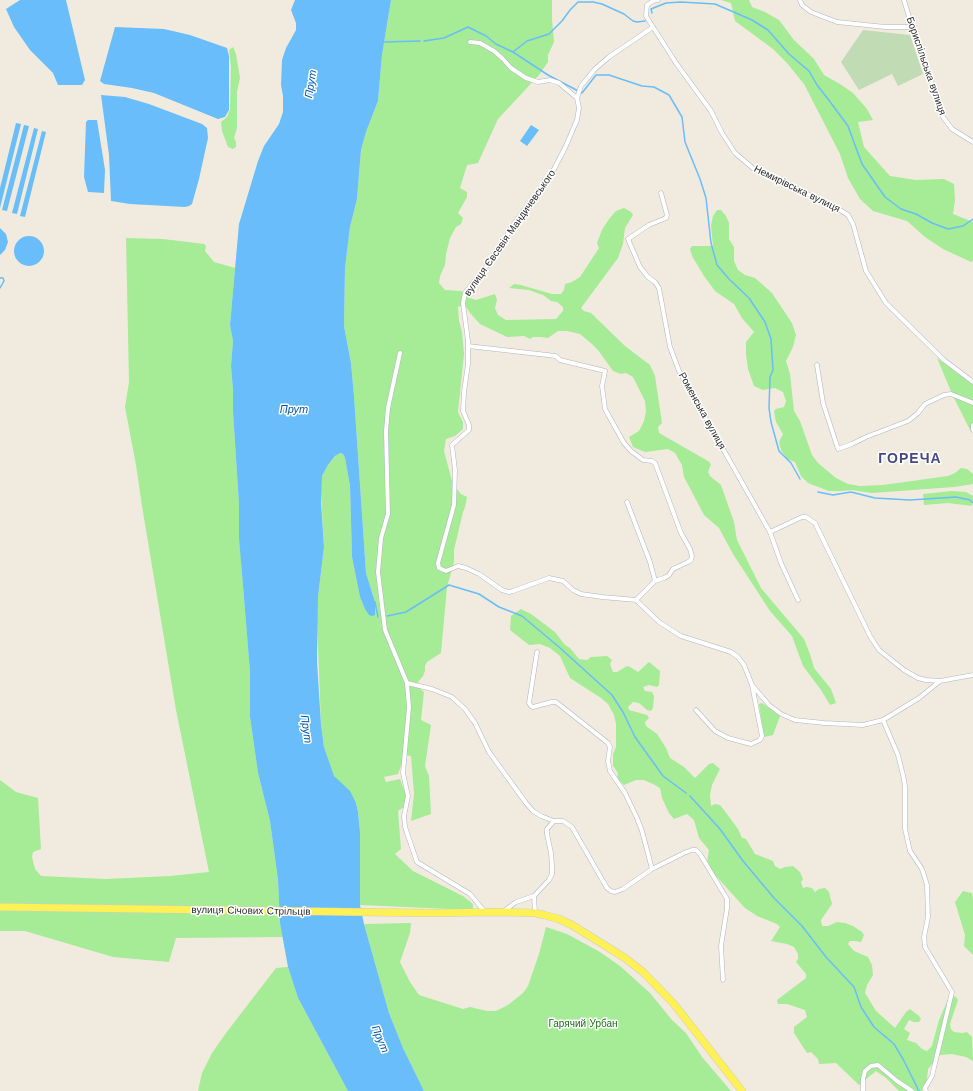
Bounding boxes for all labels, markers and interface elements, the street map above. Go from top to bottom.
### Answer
street label: Бориспільська вулиця [904,15,948,117]
water label: Прут [302,69,320,99]
street label: Немирівська вулиця [752,163,842,215]
street label: вулиця Євсевія Мандичевського [462,168,558,298]
street label: Роменська вулиця [676,370,728,452]
water label: Прут [280,403,308,417]
district label: ГОРЕЧА [878,451,942,467]
water label: Прут [297,714,315,744]
street label: вулиця Січових Стрільців [191,904,311,918]
park label: Гарячий Урбан [548,1018,618,1030]
water label: Прут [368,1023,392,1055]

